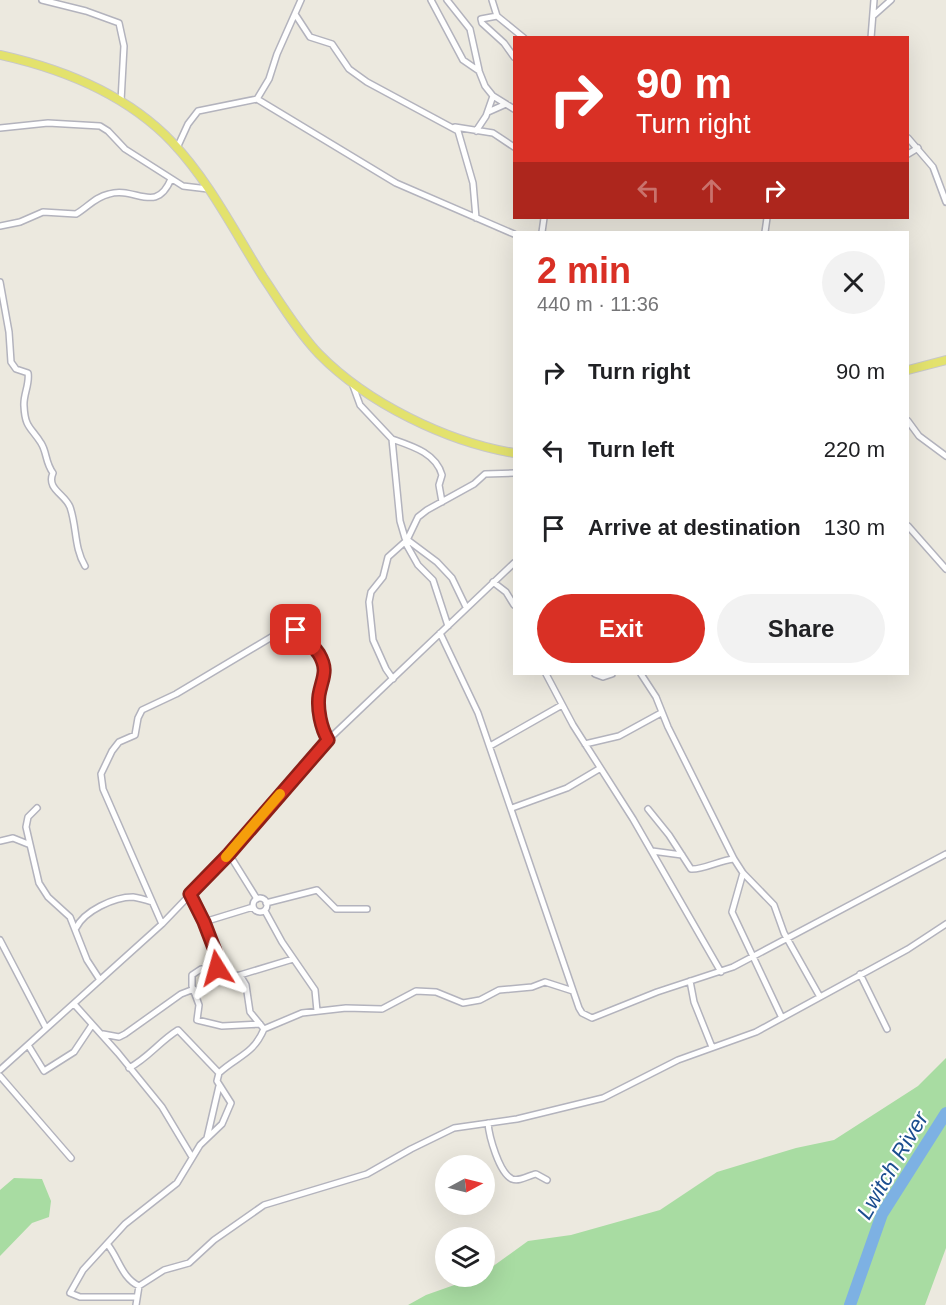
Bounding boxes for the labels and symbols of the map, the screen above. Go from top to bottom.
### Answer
pin [270,604,321,655]
position arrow [185,936,249,1000]
water label: Lwitch River [852,1106,934,1223]
north arrow [435,1155,495,1215]

